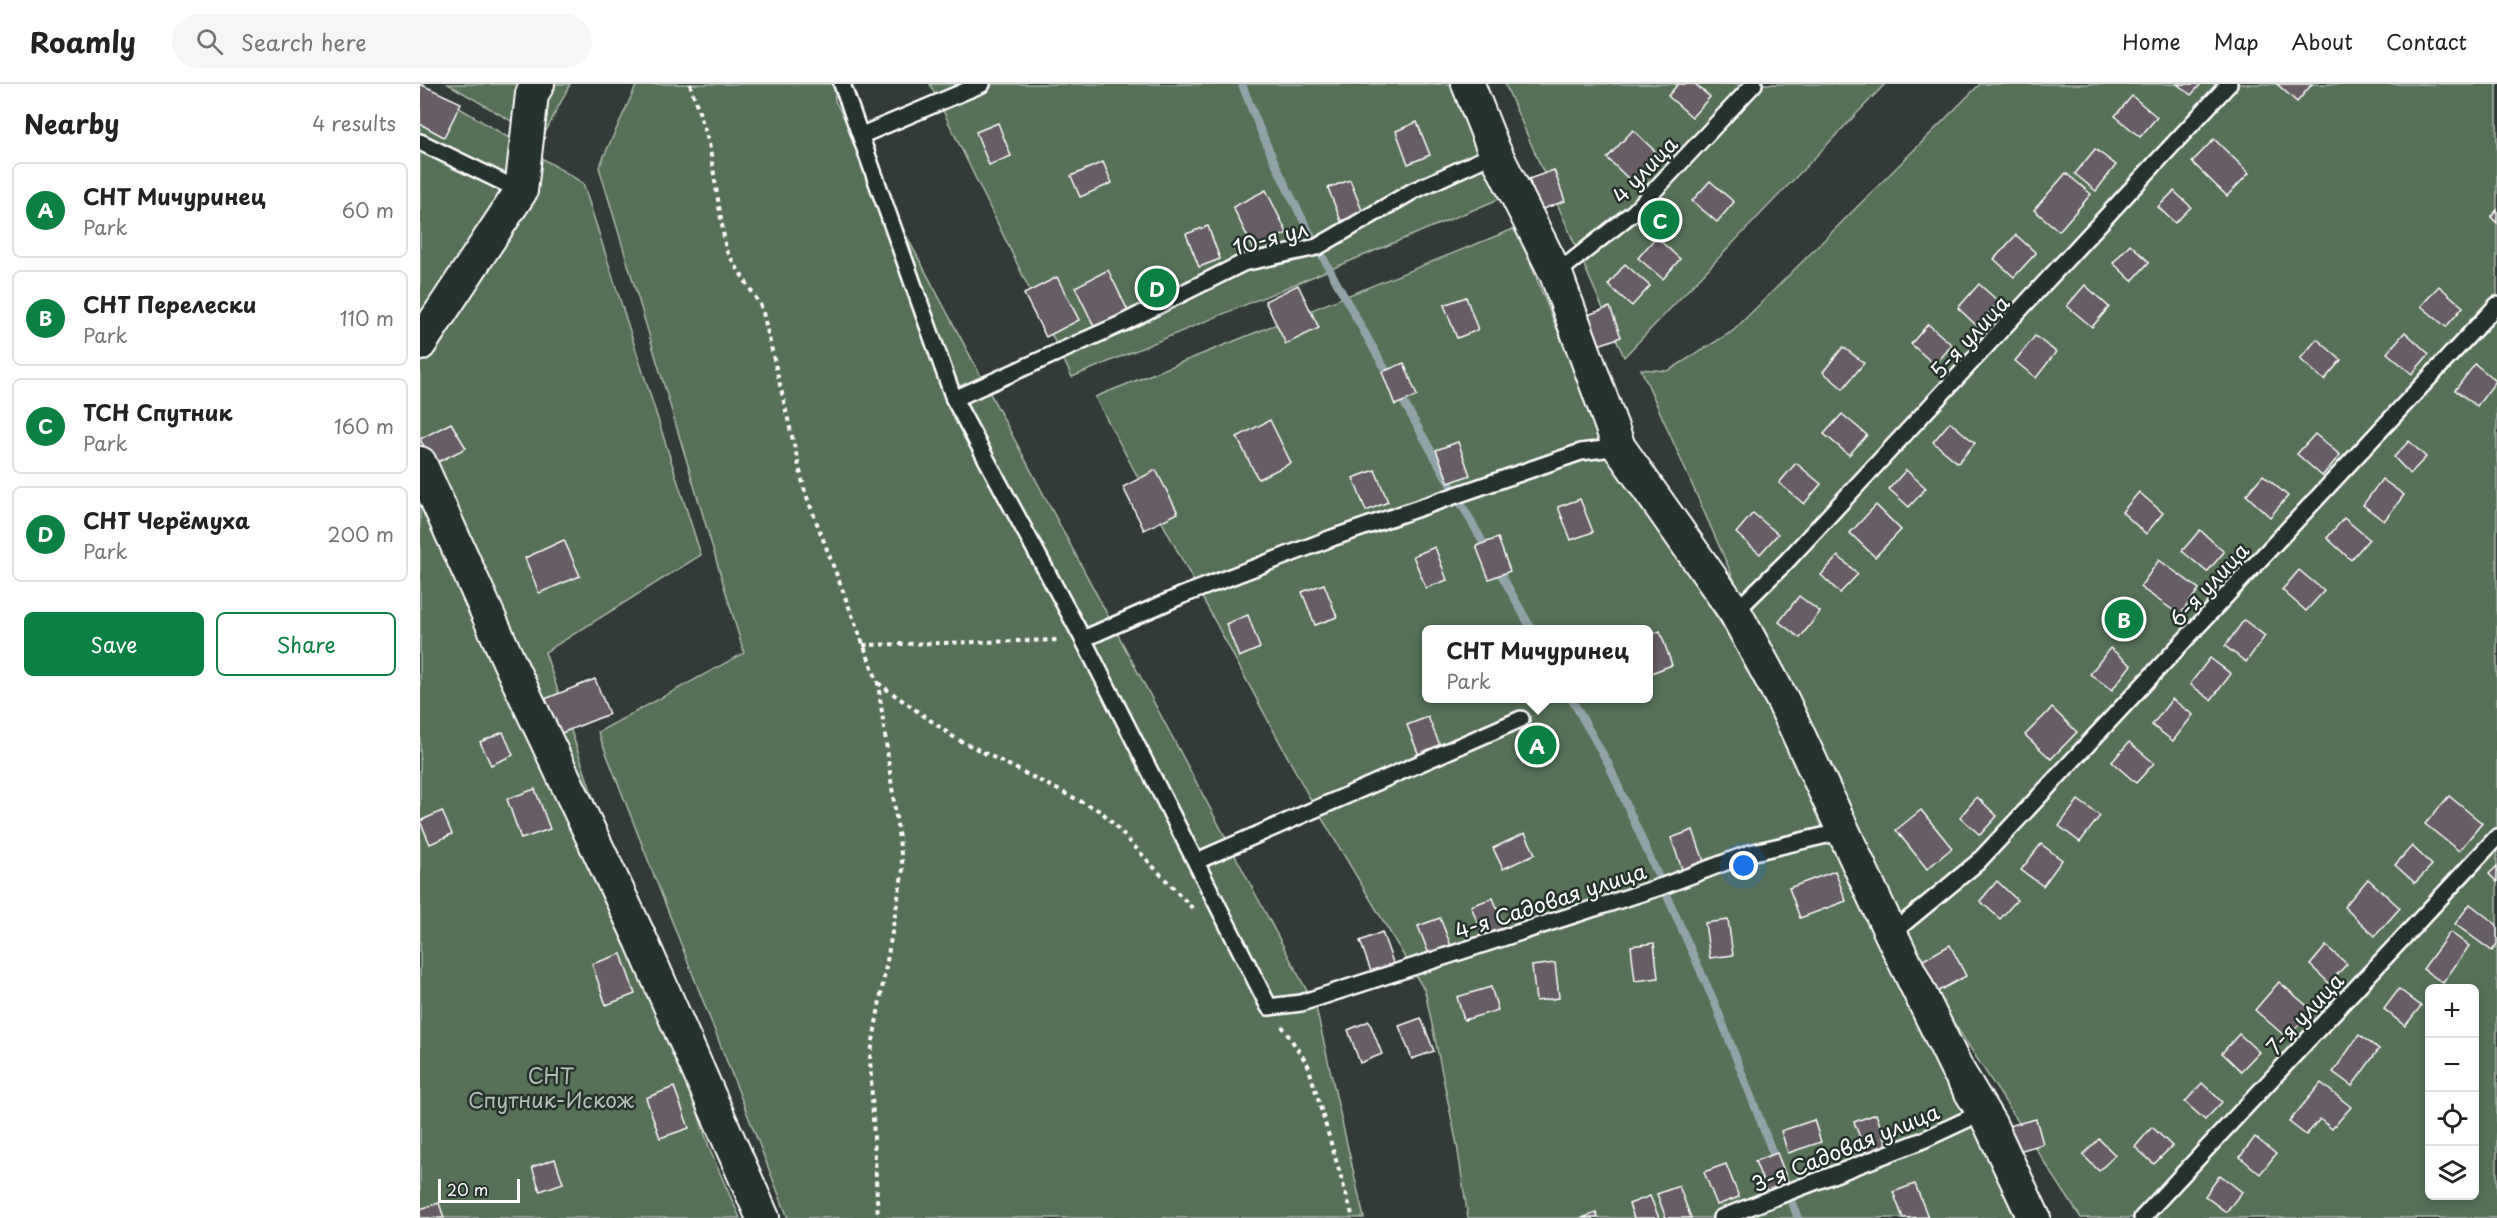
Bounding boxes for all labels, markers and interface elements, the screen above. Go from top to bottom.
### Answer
search box [172,14,592,68]
text: Roamly [30,20,136,63]
icon: search [193,25,226,58]
text: Search here [241,25,367,58]
text: Home [2122,25,2181,57]
text: Map [2214,25,2259,57]
text: About [2292,25,2353,57]
text: Contact [2386,25,2467,57]
text: Nearby [24,104,119,143]
text: 4 results [312,108,396,138]
street label: 4 улица [1604,128,1685,210]
text: СНТ Мичуринец [83,179,265,212]
text: A [38,195,53,225]
text: 60 m [342,195,394,225]
pin: C [1640,198,1680,242]
text: Park [83,212,128,242]
street label: 10-я ул [1229,212,1311,262]
pin: D [1138,266,1176,310]
street label: 5-я улица [1922,286,2017,385]
text: СНТ Перелески [83,287,256,320]
text: B [39,303,52,333]
text: 110 m [340,303,394,333]
text: Park [83,320,128,350]
text: ТСН Спутник [83,395,232,428]
text: C [38,411,53,441]
text: 160 m [334,411,394,441]
text: Park [83,428,128,458]
text: СНТ Черёмуха [83,503,250,536]
text: D [38,519,53,549]
text: 200 m [327,519,394,549]
street label: 6-я улица [2160,534,2256,633]
text: Park [83,536,128,566]
pin: B [2104,596,2144,642]
button: Save [24,612,204,676]
button: Share [216,612,396,676]
popup [1422,625,1653,703]
text: СНТ Мичуринец [1446,633,1629,666]
text: Park [1446,666,1491,696]
pin: A [1518,722,1556,768]
your location [1729,851,1758,880]
street label: 4-я Садовая улица [1450,854,1651,946]
street label: 7-я улица [2258,964,2351,1061]
map controls [2425,984,2479,1200]
button: + [2425,984,2479,1038]
button: − [2425,1038,2479,1092]
park label: СНТ Спутник-Искож [468,1059,635,1115]
button: locate [2425,1092,2479,1146]
street label: 3-я Садовая улица [1746,1094,1944,1199]
button: layers [2425,1146,2479,1200]
scale bar [438,1176,520,1204]
text: 20 m [447,1177,488,1201]

